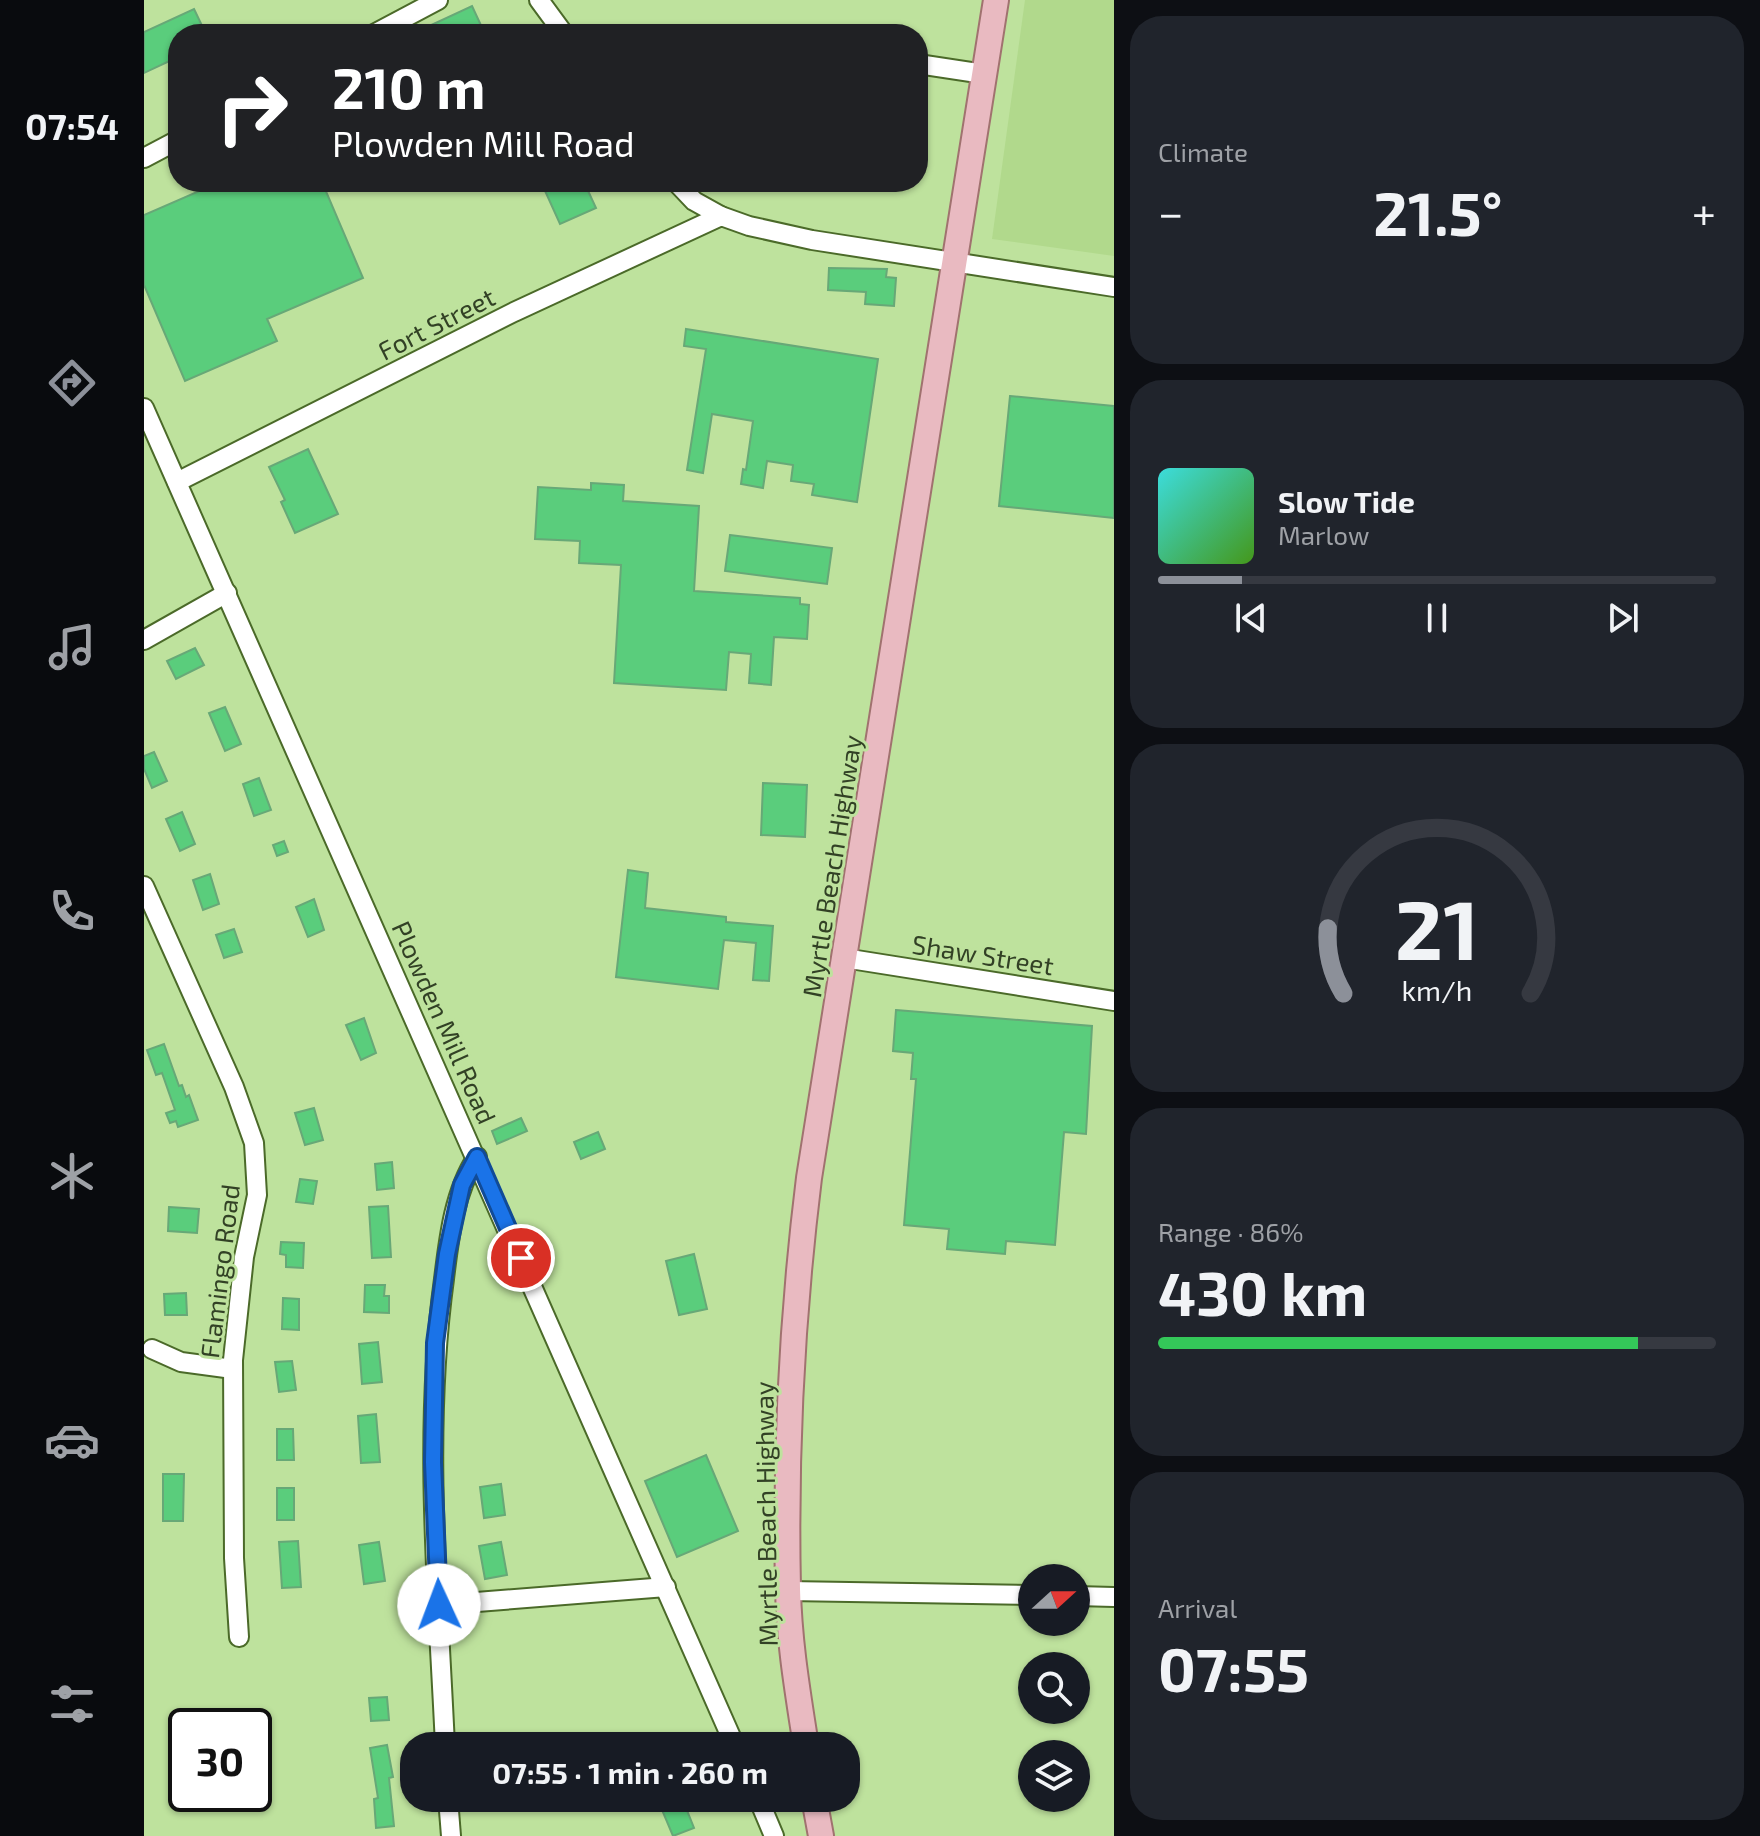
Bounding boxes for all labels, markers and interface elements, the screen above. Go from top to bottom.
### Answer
text: 210 m [332,53,486,120]
icon: right [200,56,304,160]
text: 07:54 [25,104,119,147]
text: Plowden Mill Road [332,121,635,164]
text: Climate [1158,136,1248,167]
text: 21.5° [1373,176,1502,248]
text: − [1158,185,1184,238]
text: + [1692,185,1716,238]
street label: Fort Street [372,280,500,366]
icon: directions [44,355,100,411]
text: Slow Tide [1278,483,1415,519]
text: Marlow [1278,519,1369,550]
icon: previous [1229,596,1273,640]
icon: pause [1415,596,1459,640]
icon: next [1601,596,1645,640]
icon: music [44,619,100,675]
street label: Myrtle Beach Highway [795,732,867,999]
text: 21 [1395,877,1479,977]
icon: phone [44,883,100,939]
street label: Plowden Mill Road [386,916,504,1128]
street label: Shaw Street [910,928,1056,981]
text: km/h [1402,972,1472,1007]
icon: climate [44,1148,100,1204]
street label: Flamingo Road [193,1182,245,1360]
text: Range · 86% [1158,1216,1303,1247]
pin [487,1224,555,1292]
icon: arrive [499,1236,543,1280]
text: 430 km [1158,1256,1367,1328]
street label: Myrtle Beach Highway [747,1381,783,1647]
icon: car [44,1412,100,1468]
position arrow [397,1563,481,1647]
north arrow [1018,1564,1090,1636]
map controls [1018,1564,1090,1812]
text: Arrival [1158,1592,1237,1623]
text: 07:55 [1158,1632,1309,1704]
button: search [1018,1652,1090,1724]
icon: filters [44,1676,100,1732]
speed limit sign: 30 [168,1708,272,1812]
button: layers [1018,1740,1090,1812]
text: 07:55 · 1 min · 260 m [492,1754,768,1790]

